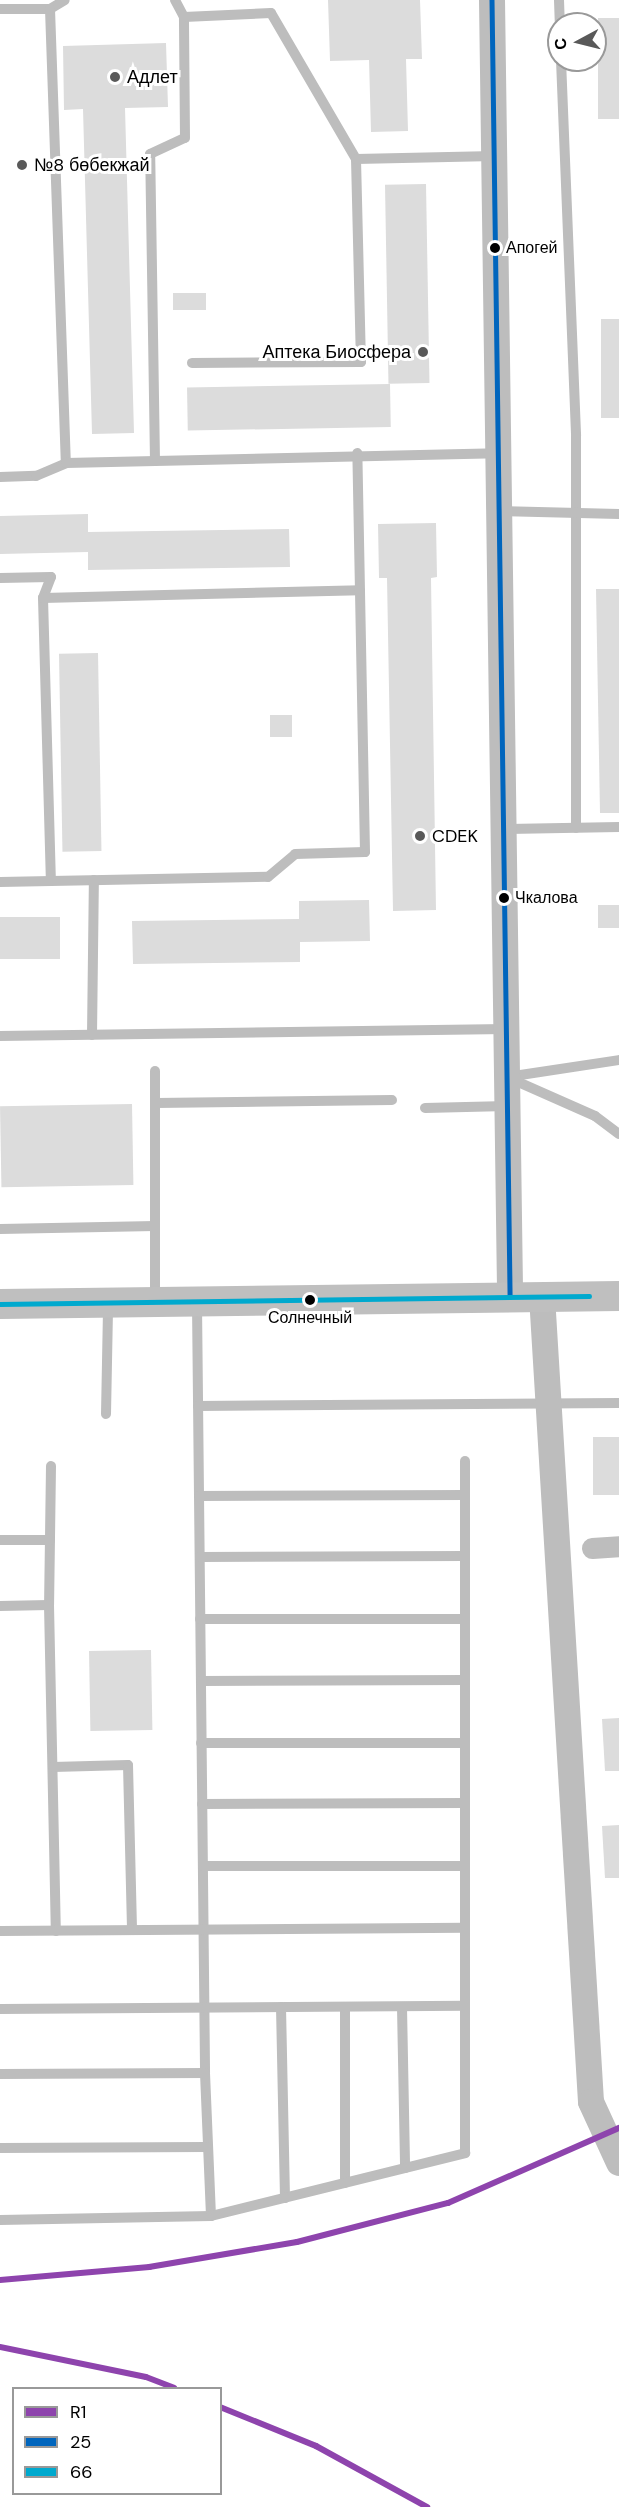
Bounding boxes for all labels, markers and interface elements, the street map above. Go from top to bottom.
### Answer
north arrow [547,12,607,72]
text: С [549,37,572,51]
place label: Адлет [127,66,178,88]
marker: Адлет [108,70,122,84]
place label: №8 бөбекжай [34,154,149,176]
marker: №8 бөбекжай [15,158,29,172]
place label: Апогей [506,238,558,258]
marker: Апогей [489,242,501,254]
place label: Аптека Биосфера [262,341,411,363]
marker: Аптека Биосфера [416,345,430,359]
place label: CDEK [432,825,478,847]
marker: CDEK [413,829,427,843]
place label: Чкалова [515,888,578,908]
marker: Чкалова [498,892,510,904]
marker: Солнечный [304,1294,316,1306]
place label: Солнечный [268,1308,352,1328]
legend [12,2387,222,2495]
text: R1 [70,2400,86,2424]
text: 25 [70,2430,91,2454]
text: 66 [70,2460,93,2484]

